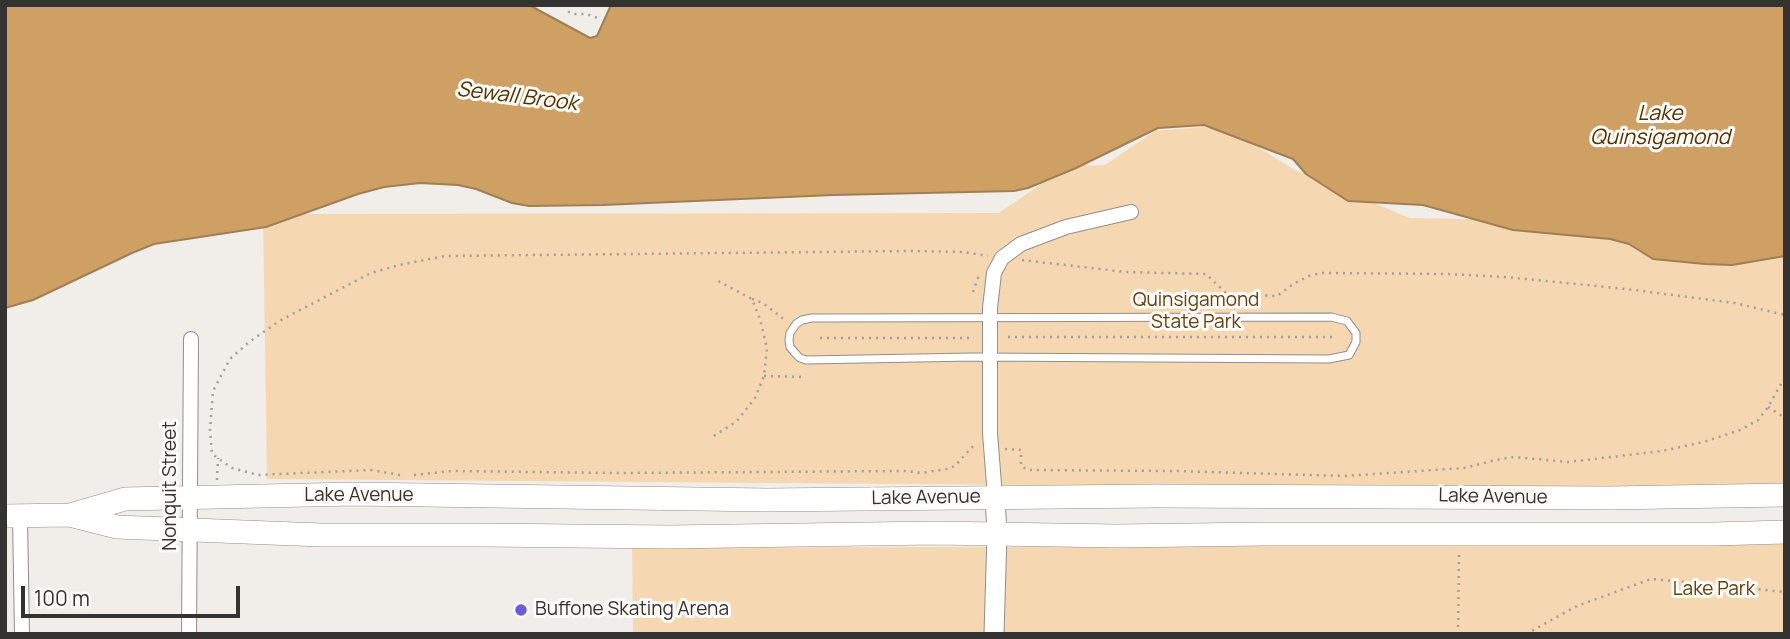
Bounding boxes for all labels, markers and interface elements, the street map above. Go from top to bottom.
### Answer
water label: Sewall Brook [455,77,579,117]
water label: Lake Quinsigamond [1590,101,1730,151]
park label: Quinsigamond State Park [1133,290,1259,334]
street label: Nonquit Street [160,421,182,551]
street label: Lake Avenue [304,485,414,507]
street label: Lake Avenue [1438,485,1548,509]
street label: Lake Avenue [871,486,981,510]
scale bar [24,572,243,616]
park label: Lake Park [1673,579,1755,601]
text: 100 m [34,584,90,612]
place label: Buffone Skating Arena [535,599,729,621]
marker: Buffone Skating Arena [513,602,529,618]

